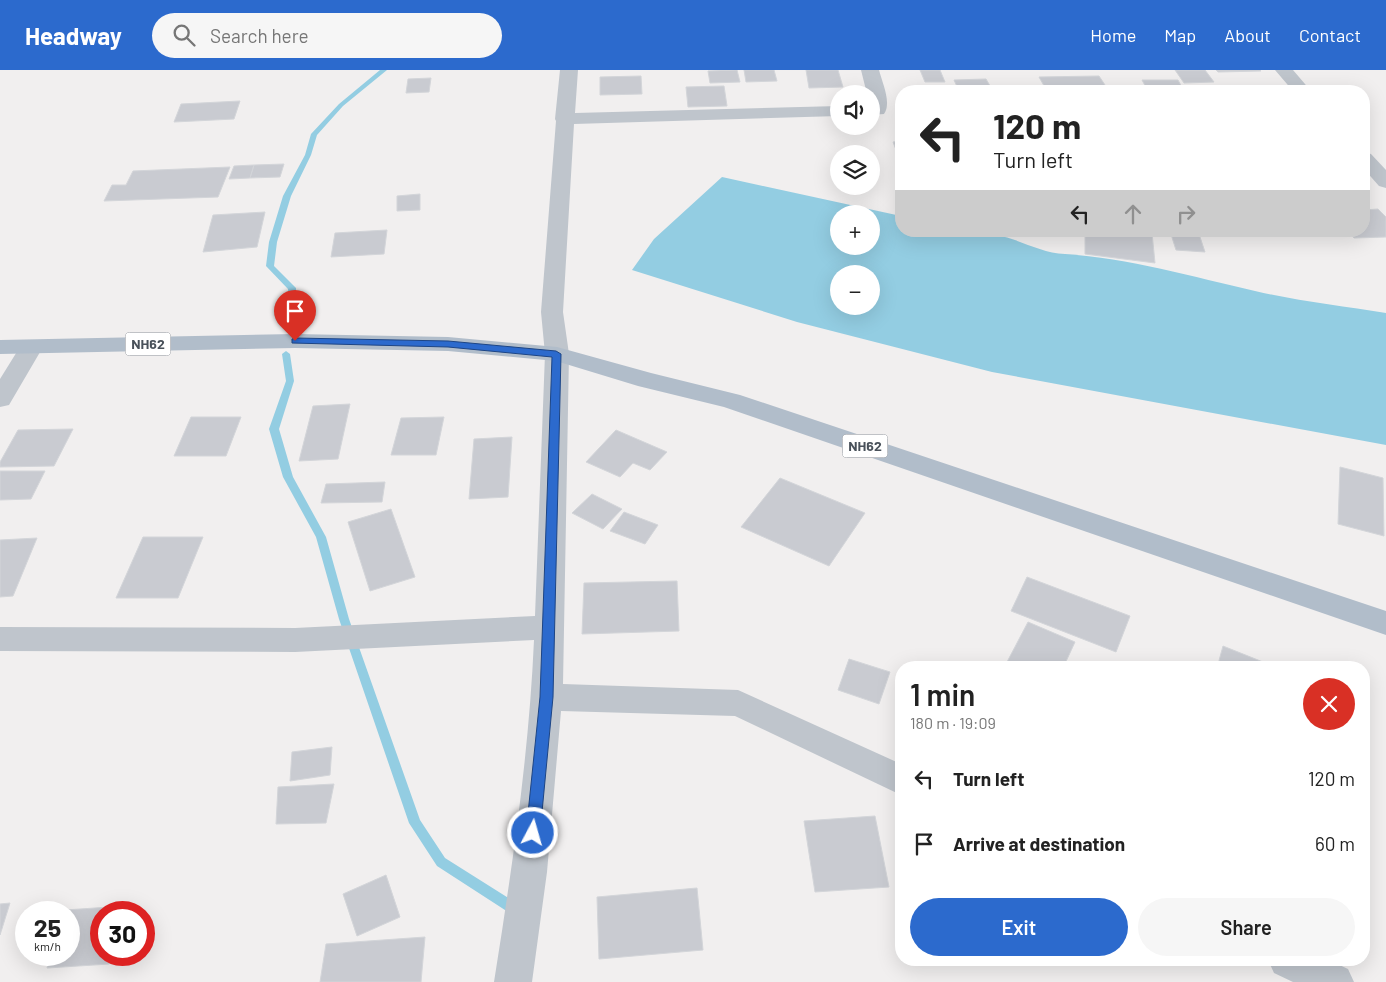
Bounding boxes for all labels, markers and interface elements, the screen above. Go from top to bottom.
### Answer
search box [152,13,502,58]
text: Headway [25,21,122,50]
icon: search [170,21,198,49]
text: Search here [210,24,309,47]
text: Home [1090,24,1136,46]
text: Map [1164,24,1196,46]
text: About [1224,24,1271,46]
text: Contact [1299,24,1361,46]
map controls [830,85,880,315]
button: sound [830,85,880,135]
text: 120 m [993,104,1081,146]
icon: left [910,105,975,170]
button: layers [830,145,880,195]
text: Turn left [993,146,1073,172]
icon: left [1066,200,1094,228]
icon: ahead [1119,200,1147,228]
icon: right [1172,200,1200,228]
button: + [830,205,880,255]
button: − [830,265,880,315]
pin [274,290,316,341]
icon: arrive [281,297,309,325]
road number: NH62 [126,332,170,356]
road number: NH62 [842,434,888,458]
text: 1 min [910,676,975,712]
button: close [1303,678,1355,730]
text: 180 m · 19:09 [910,713,996,732]
icon: left [910,765,938,793]
text: Turn left [953,767,1024,790]
text: 120 m [1308,767,1355,790]
position arrow [506,806,558,858]
icon: arrive [910,830,938,858]
text: Arrive at destination [953,832,1125,855]
text: 60 m [1315,832,1355,855]
button: Exit [910,898,1128,956]
button: Share [1138,898,1355,956]
speed limit sign: 30 [90,901,155,966]
text: 25 [34,912,61,942]
text: km/h [34,939,61,953]

